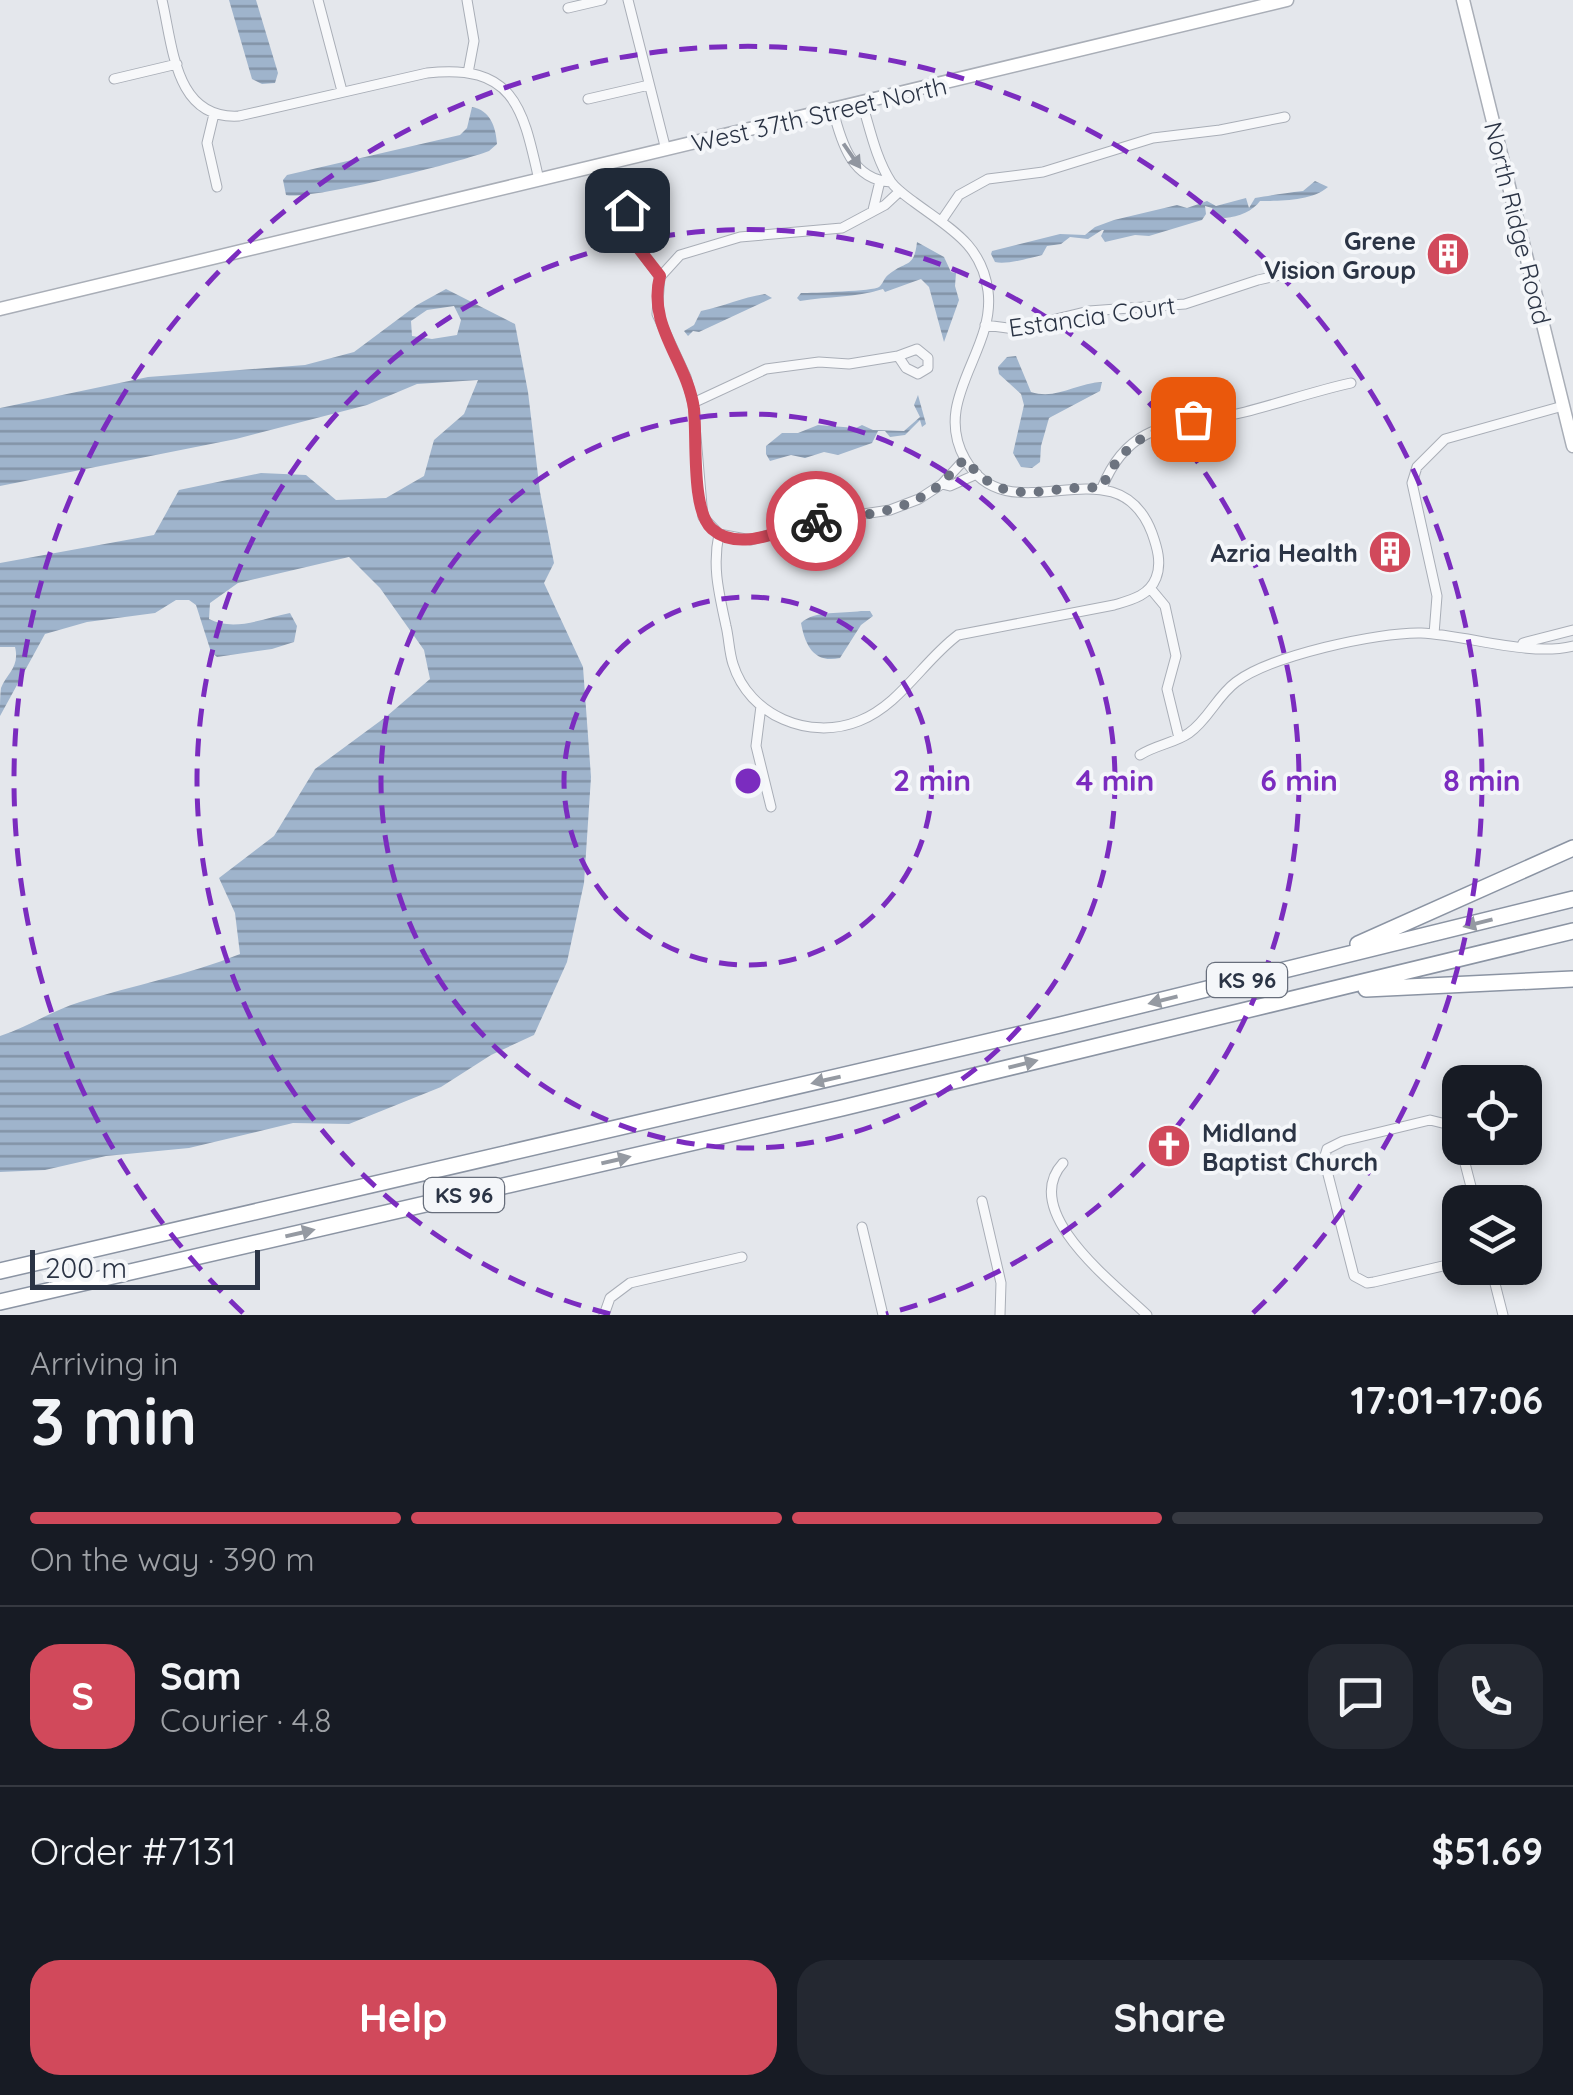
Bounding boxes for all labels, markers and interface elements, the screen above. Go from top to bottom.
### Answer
street label: West 37th Street North [688,70,950,158]
street label: North Ridge Road [1478,118,1558,328]
one-way arrow [842,143,861,169]
pin [585,168,670,253]
icon: home [600,183,655,238]
place label: Grene Vision Group [1264,225,1416,285]
building icon: Grene Vision Group [1425,231,1471,277]
street label: Estancia Court [1007,289,1177,343]
pin [1151,377,1236,462]
icon: bag [1166,392,1221,447]
courier [766,471,866,571]
icon: bike [789,494,844,549]
building icon: Azria Health [1367,529,1413,575]
place label: Azria Health [1210,537,1358,568]
text: 2 min [893,761,971,799]
text: 4 min [1076,761,1154,799]
text: 6 min [1260,761,1338,799]
text: 8 min [1443,761,1521,799]
centre of rings [730,763,766,799]
one-way arrow [1462,916,1493,931]
road number: KS 96 [1207,963,1287,997]
one-way arrow [1147,993,1178,1008]
one-way arrow [1008,1056,1039,1071]
map controls [1442,1065,1542,1285]
button: locate [1442,1065,1542,1165]
one-way arrow [810,1073,841,1088]
place label: Midland Baptist Church [1202,1117,1378,1177]
church icon: Midland Baptist Church [1146,1123,1192,1169]
one-way arrow [601,1152,632,1167]
road number: KS 96 [424,1178,504,1212]
button: layers [1442,1185,1542,1285]
one-way arrow [285,1225,316,1240]
scale bar [30,1245,260,1290]
text: 200 m [45,1250,127,1285]
text: Arriving in [30,1343,179,1383]
text: 17:01–17:06 [1350,1376,1543,1424]
text: 3 min [30,1380,197,1461]
text: On the way · 390 m [30,1539,315,1579]
button: chat [1308,1644,1413,1749]
button: phone [1438,1644,1543,1749]
text: Sam [160,1652,242,1700]
text: S [71,1672,94,1720]
text: Courier · 4.8 [160,1700,332,1740]
text: Order #7131 [30,1827,237,1875]
text: $51.69 [1432,1827,1543,1875]
button: Help [30,1960,777,2075]
button: Share [797,1960,1543,2075]

